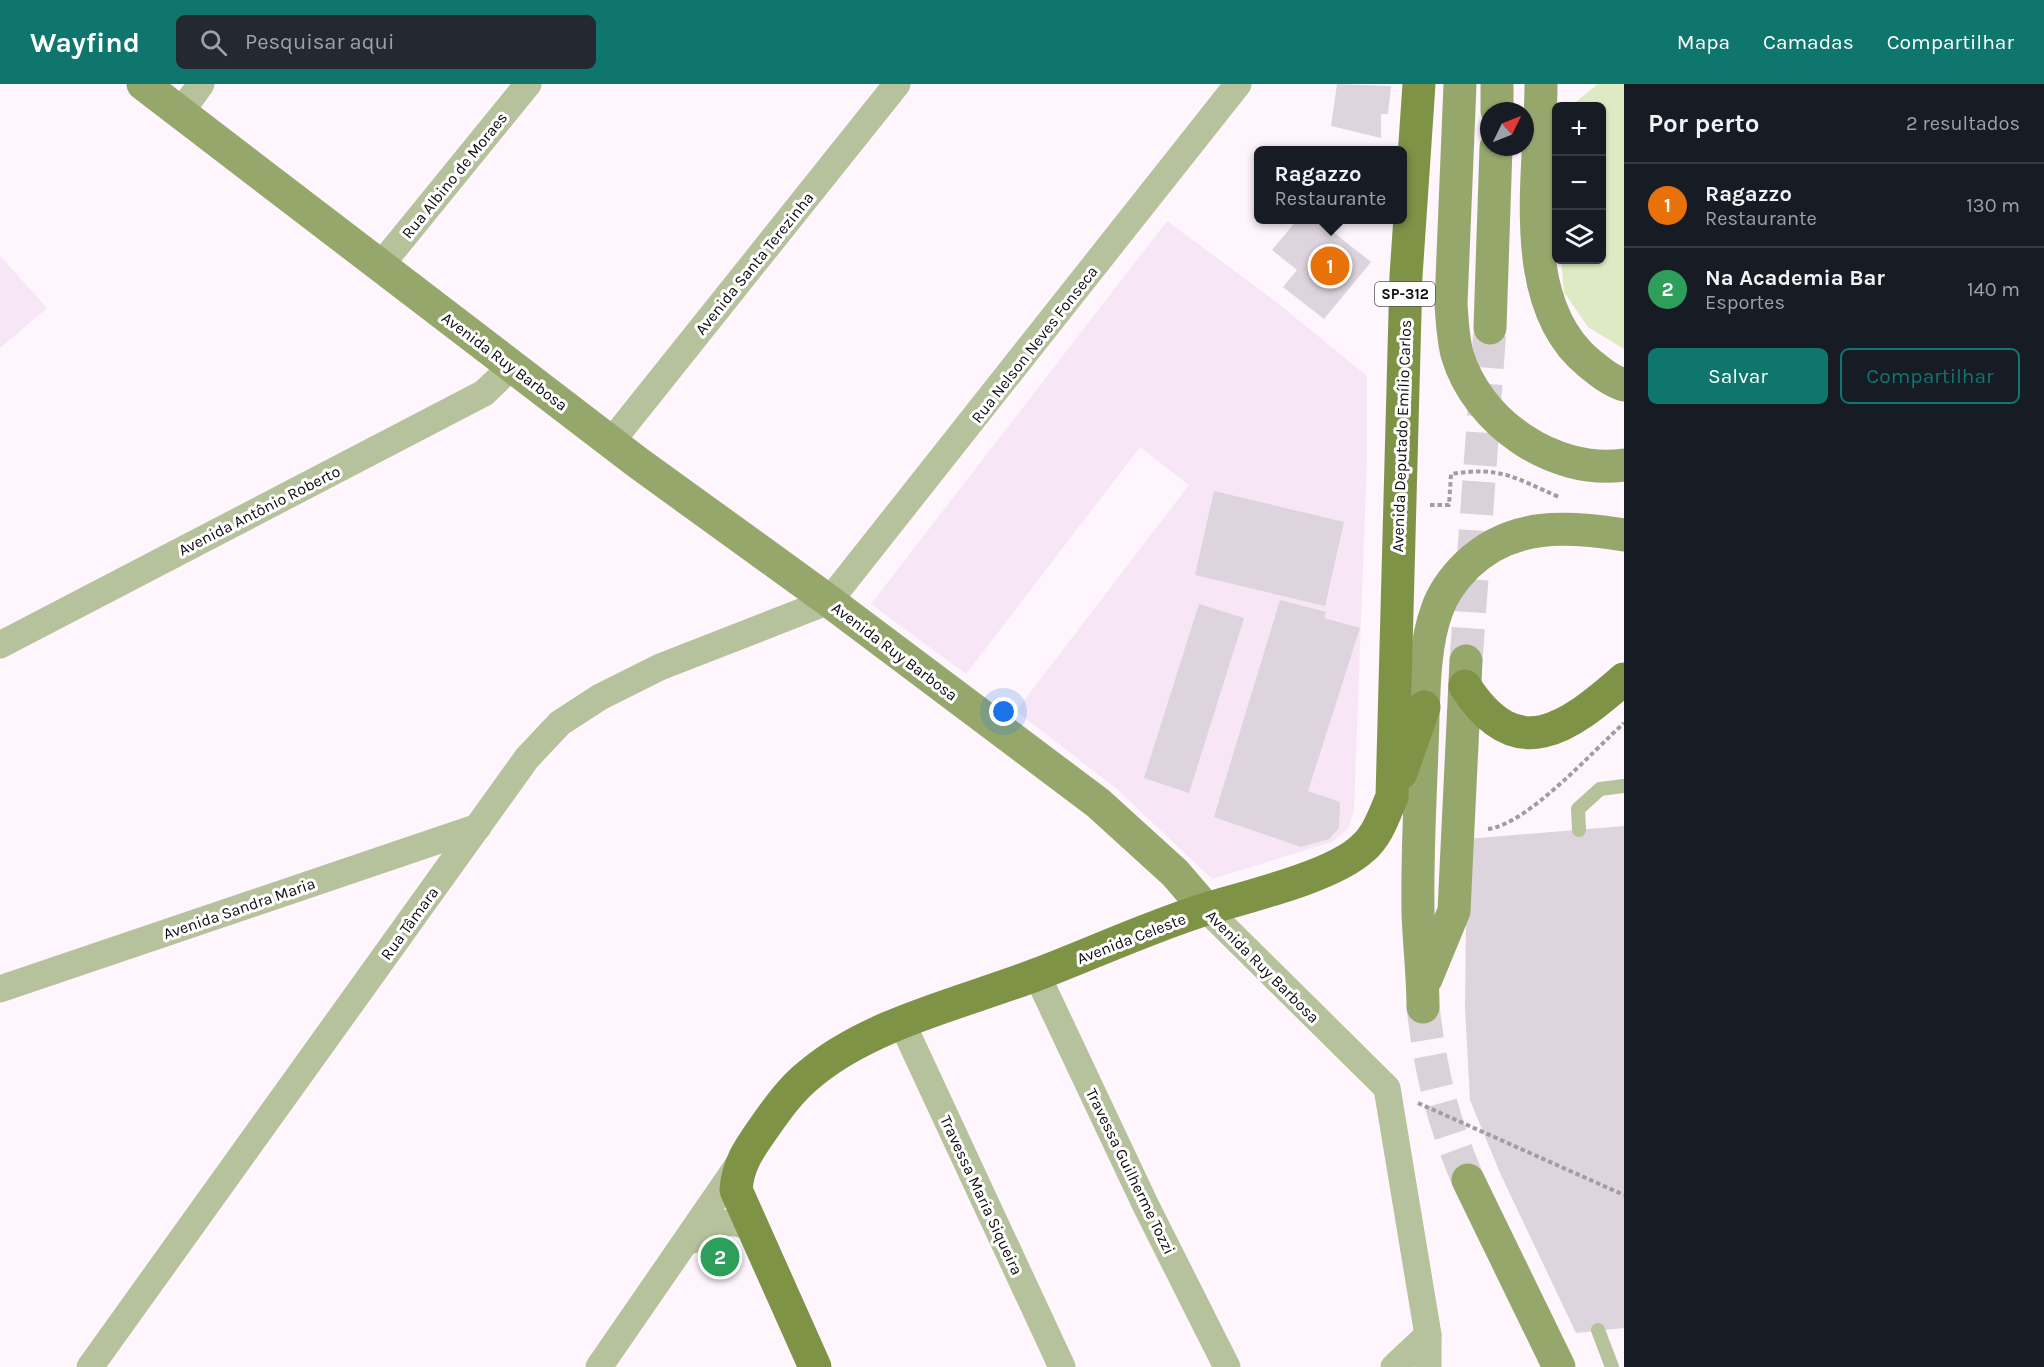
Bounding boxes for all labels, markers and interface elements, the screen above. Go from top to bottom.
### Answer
search box [176,15,596,69]
text: Wayfind [30,26,140,59]
icon: search [197,26,230,59]
text: Pesquisar aqui [245,29,394,55]
text: Mapa [1677,30,1730,54]
text: Camadas [1763,30,1854,54]
text: Compartilhar [1887,30,2014,54]
north arrow [1480,102,1534,156]
map controls [1552,102,1606,264]
button: + [1552,102,1606,156]
street label: Rua Albino de Moraes [398,108,511,242]
text: Por perto [1648,108,1759,139]
text: 2 resultados [1906,112,2020,135]
popup [1254,146,1407,224]
button: − [1552,156,1606,210]
text: Ragazzo [1275,161,1362,187]
text: Ragazzo [1705,181,1792,207]
text: Restaurante [1275,187,1386,210]
street label: Avenida Santa Terezinha [691,188,818,338]
text: 1 [1664,194,1671,217]
text: 130 m [1966,194,2020,217]
text: Restaurante [1705,207,1817,230]
button: layers [1552,210,1606,264]
pin: 1 [1310,244,1350,288]
street label: Rua Nelson Neves Fonseca [967,262,1102,427]
text: Na Academia Bar [1705,265,1885,291]
text: 2 [1661,278,1674,301]
text: 140 m [1967,278,2020,301]
road number: SP-312 [1375,282,1435,306]
text: Esportes [1705,291,1785,314]
street label: Avenida Ruy Barbosa [438,308,571,415]
street label: Avenida Deputado Emílio Carlos [1388,319,1415,553]
button: Salvar [1648,348,1828,404]
button: Compartilhar [1840,348,2020,404]
street label: Avenida Antônio Roberto [175,461,343,560]
street label: Avenida Ruy Barbosa [828,598,961,705]
your location [989,697,1018,726]
street label: Avenida Sandra Maria [161,874,318,943]
street label: Rua Tâmara [376,883,442,964]
street label: Avenida Ruy Barbosa [1202,906,1323,1027]
street label: Avenida Celeste [1074,909,1188,968]
street label: Travessa Guilherme Tozzi [1082,1085,1179,1257]
street label: Travessa Maria Siqueira [936,1112,1027,1278]
pin: 2 [700,1234,740,1280]

